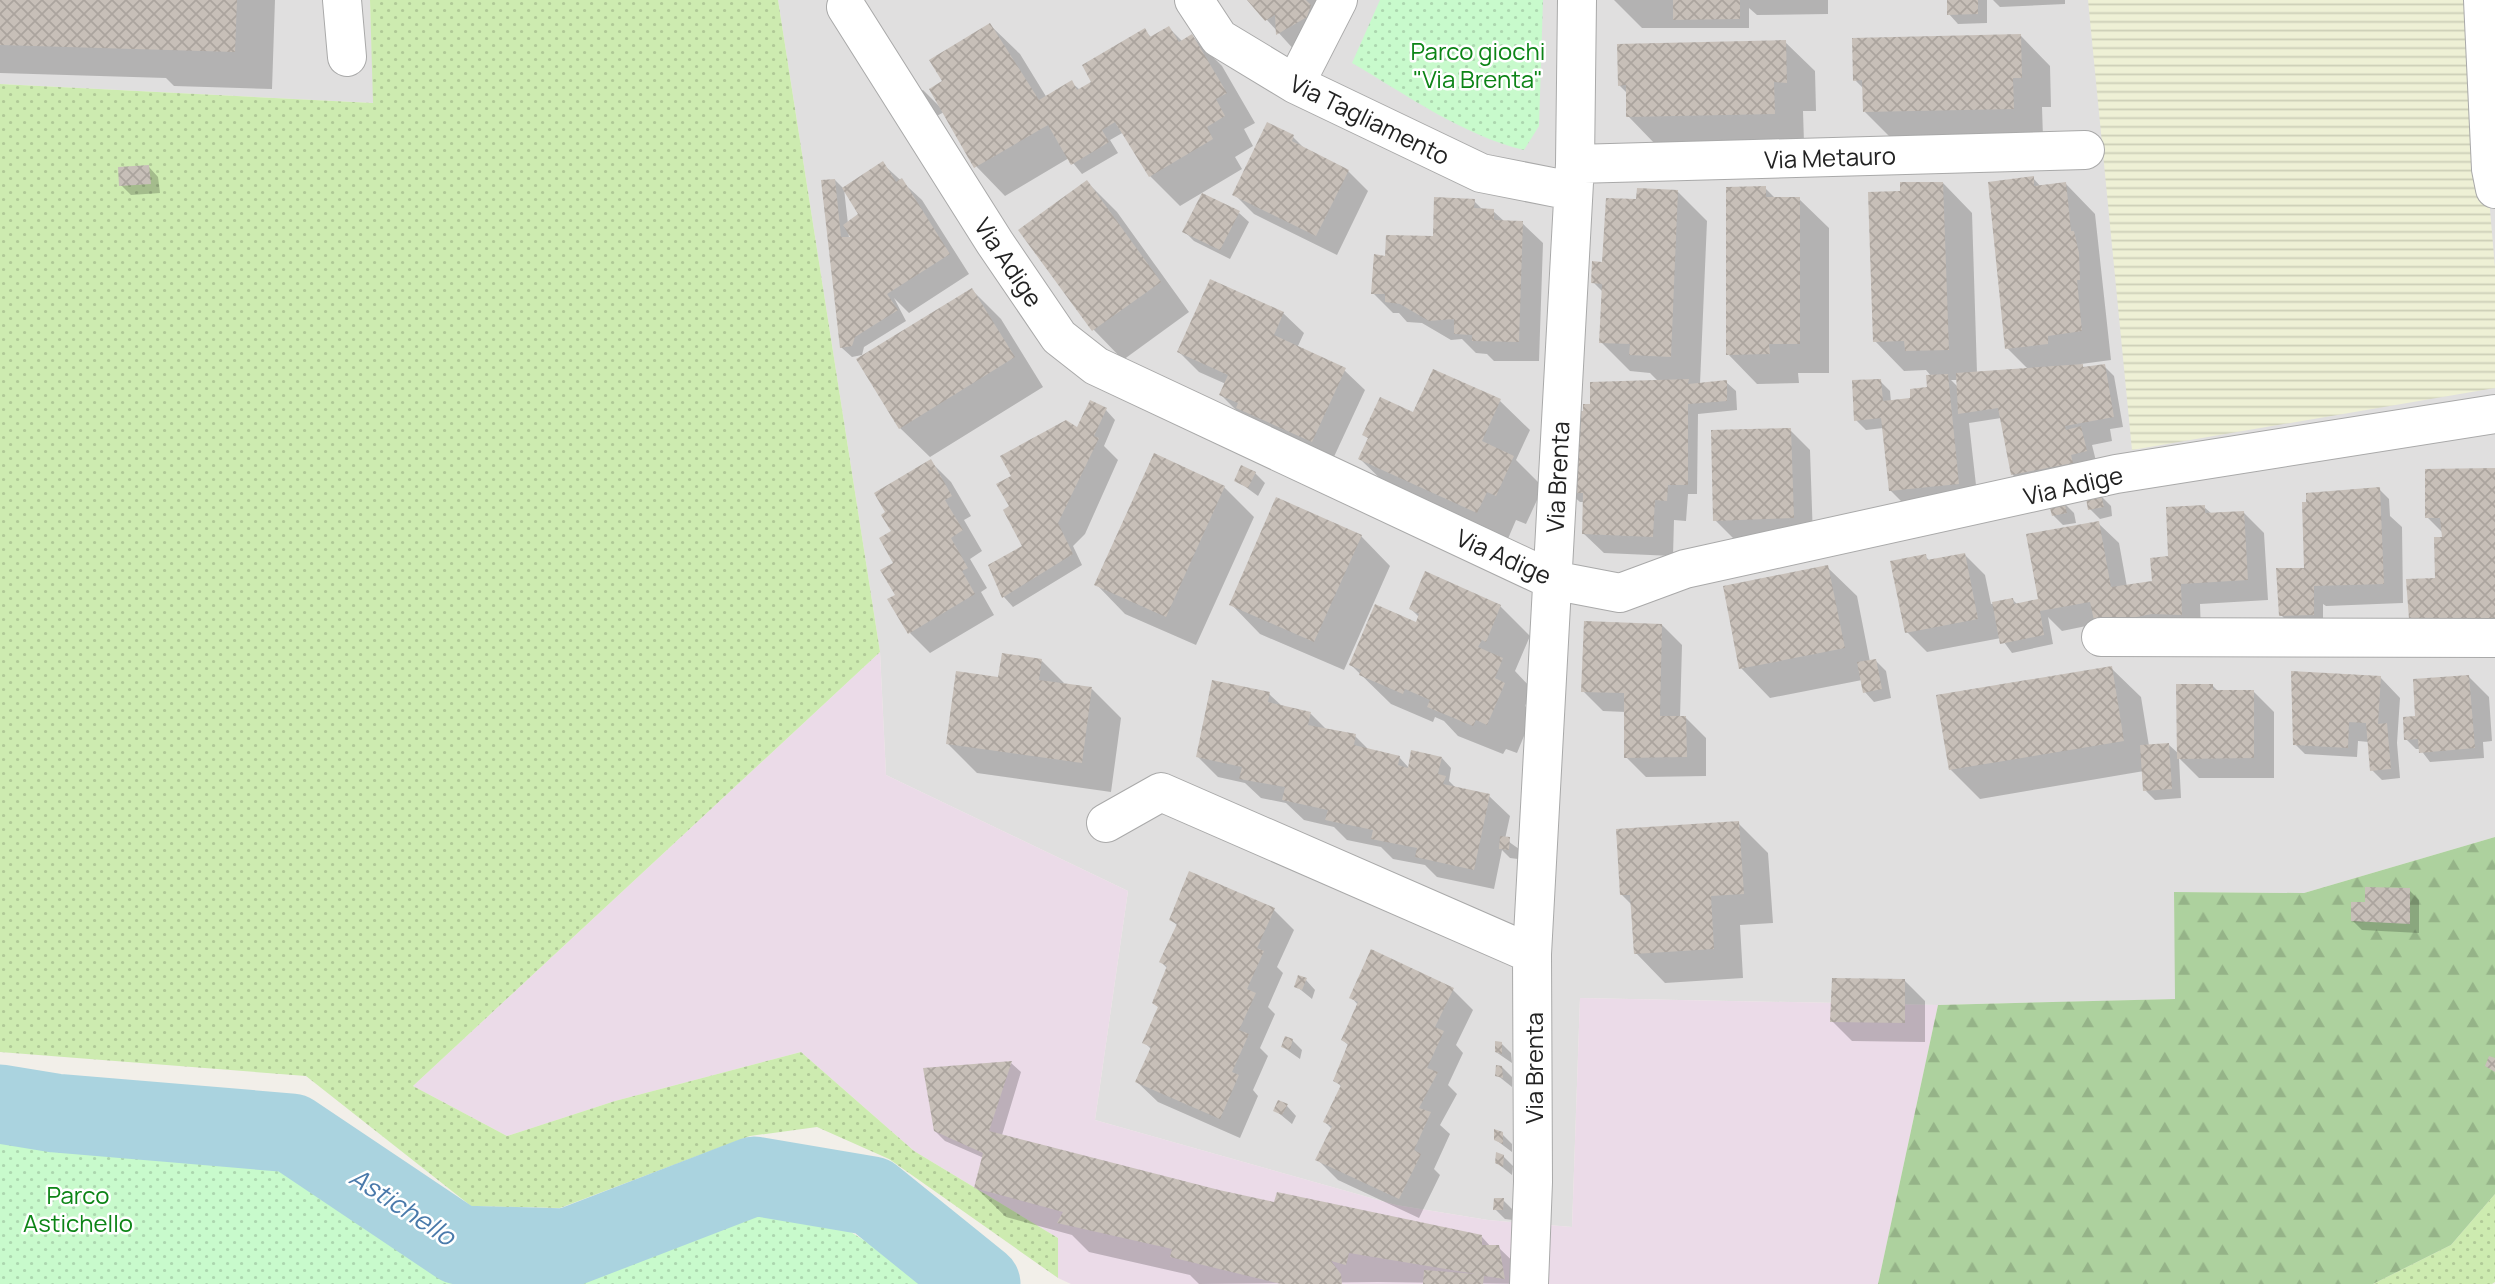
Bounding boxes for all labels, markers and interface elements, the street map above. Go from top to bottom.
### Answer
park label: Parco giochi "Via Brenta" [1411,34,1545,95]
street label: Via Tagliamento [1285,66,1455,172]
street label: Via Metauro [1764,138,1896,176]
street label: Via Adige [967,211,1051,313]
street label: Via Brenta [1538,420,1576,534]
street label: Via Adige [2020,458,2126,512]
street label: Via Adige [1451,520,1557,592]
street label: Via Brenta [1517,1012,1550,1124]
water label: Astichello [343,1158,464,1254]
park label: Parco Astichello [23,1178,133,1239]

